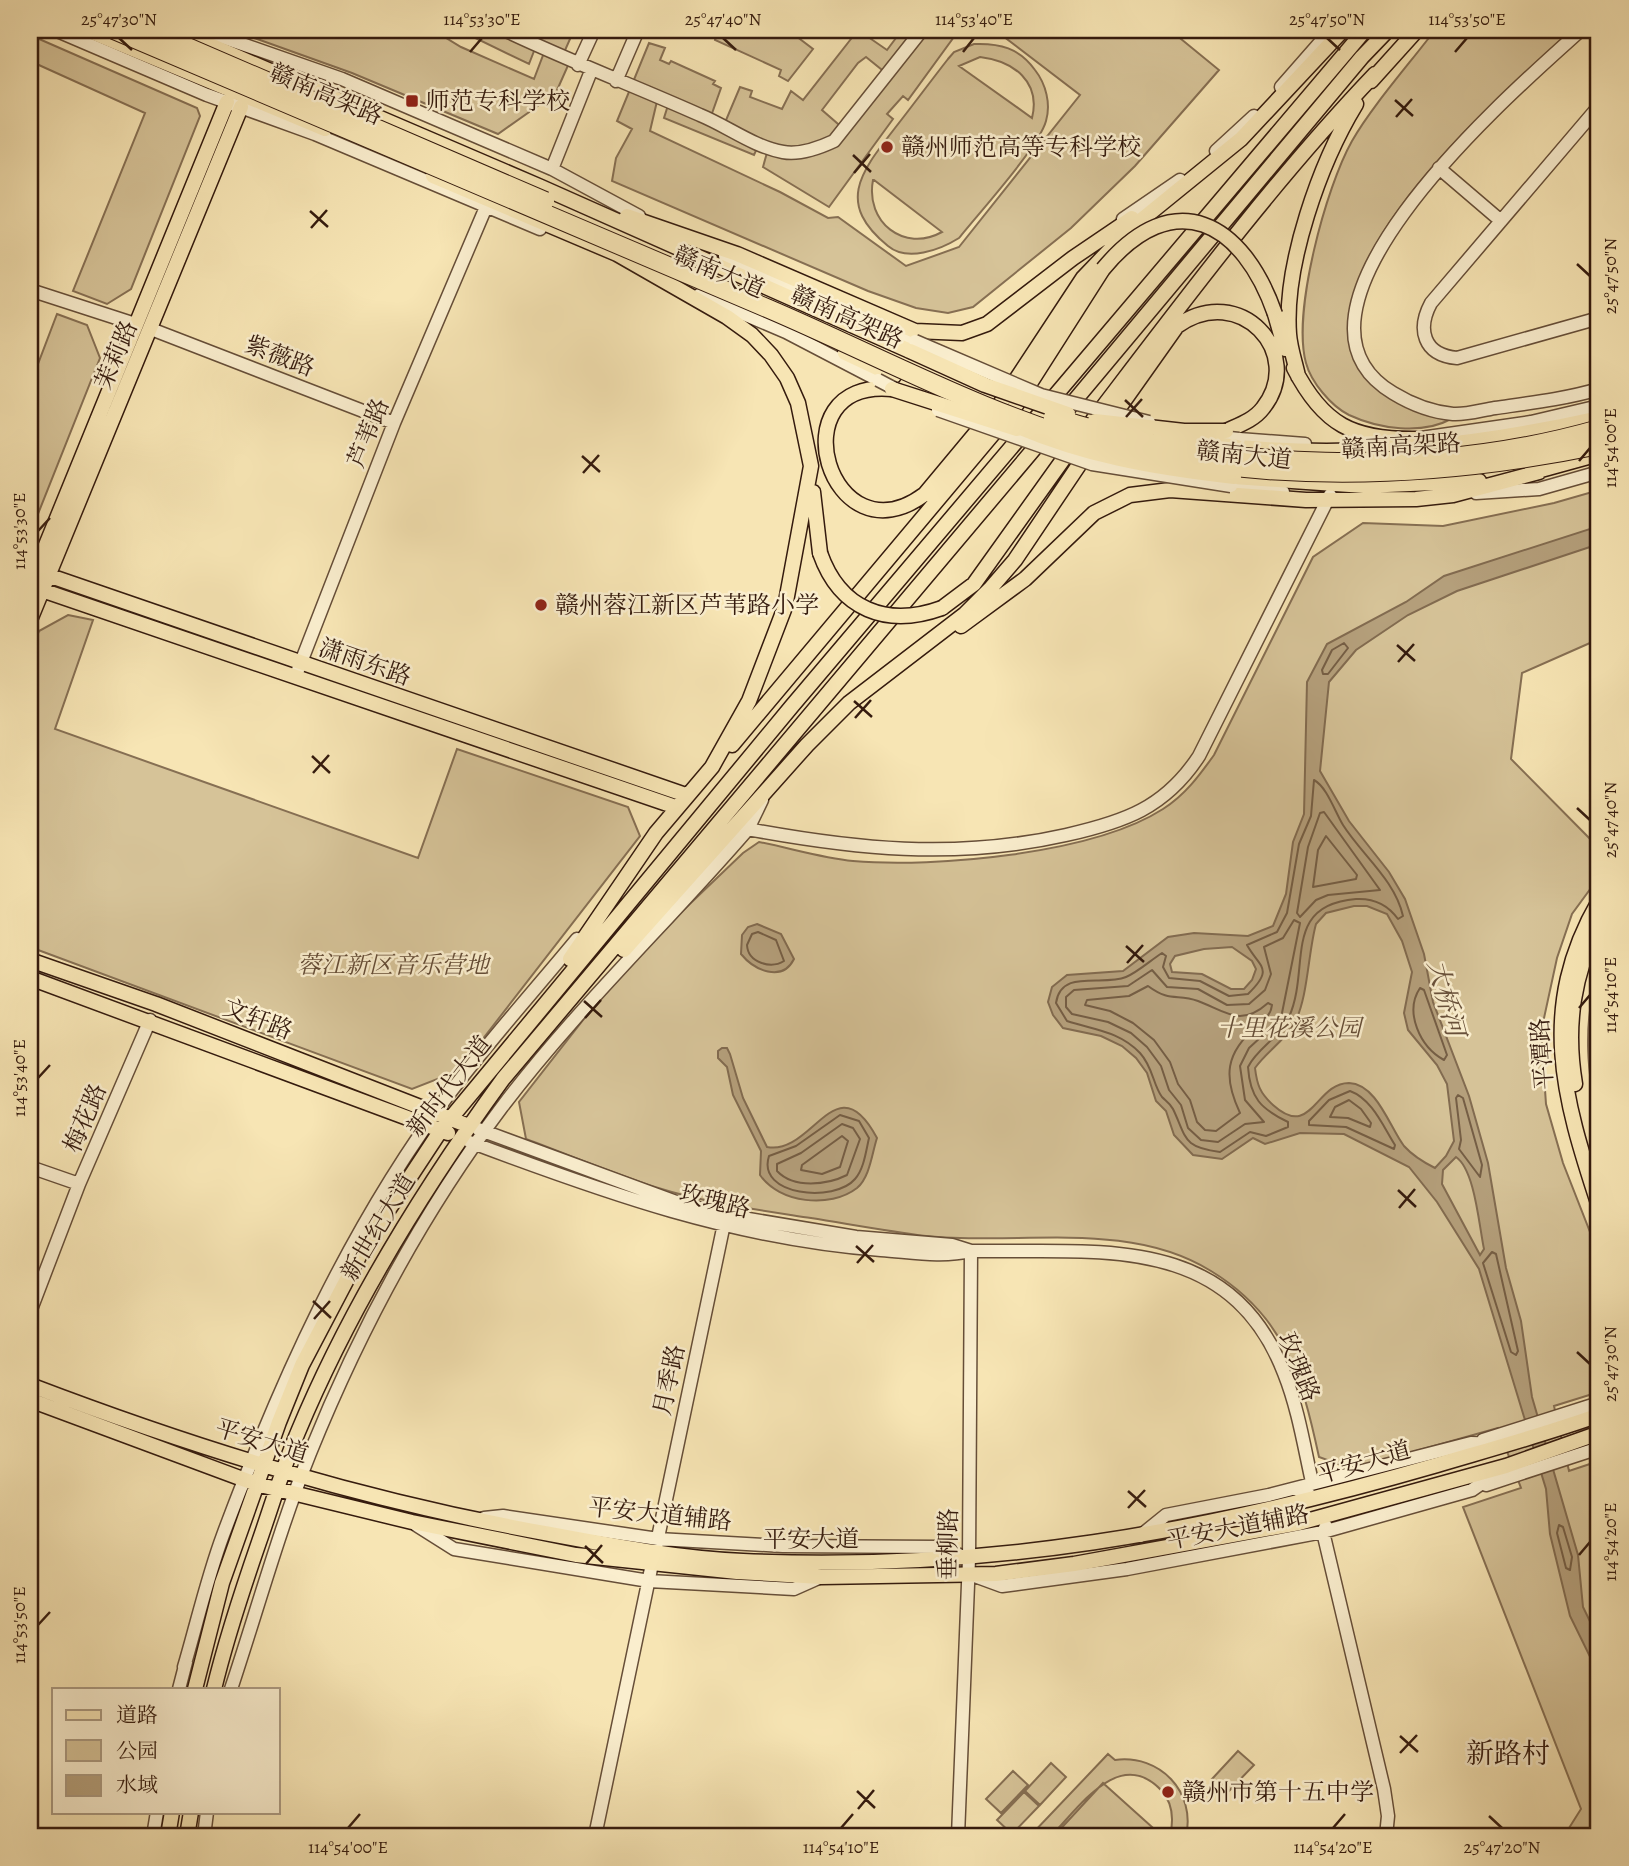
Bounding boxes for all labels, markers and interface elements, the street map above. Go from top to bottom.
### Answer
text: 25°47'30"N [81,7,157,31]
text: 114°53'30"E [443,7,521,31]
text: 25°47'40"N [685,7,761,31]
text: 114°53'40"E [935,7,1013,31]
text: 25°47'50"N [1289,7,1365,31]
text: 114°53'50"E [1428,7,1506,31]
street label: 赣南高架路 [265,56,387,132]
place label: 师范专科学校 [426,85,570,117]
marker: 师范专科学校 [404,93,420,109]
place label: 赣州师范高等专科学校 [901,131,1141,163]
marker: 赣州师范高等专科学校 [879,139,895,155]
text: 25°47'50"N [1598,238,1622,314]
street label: 赣南大道 [669,239,769,305]
street label: 赣南高架路 [786,278,908,356]
street label: 茉莉路 [87,316,145,394]
street label: 紫薇路 [241,328,319,384]
street label: 芦苇路 [340,394,396,472]
text: 114°54'00"E [1598,408,1622,488]
street label: 赣南高架路 [1340,427,1462,465]
street label: 赣南大道 [1195,434,1293,476]
text: 114°53'30"E [7,492,31,570]
place label: 赣州蓉江新区芦苇路小学 [555,589,819,621]
marker: 赣州蓉江新区芦苇路小学 [533,597,549,613]
street label: 潇雨东路 [314,631,416,693]
text: 25°47'40"N [1598,782,1622,858]
park label: 蓉江新区音乐营地 [297,949,492,981]
water label: 大桥河 [1419,956,1474,1044]
text: 114°54'10"E [1598,957,1622,1033]
street label: 文轩路 [219,991,297,1047]
park label: 十里花溪公园 [1217,1012,1365,1044]
street label: 平潭路 [1524,1017,1560,1091]
street label: 新时代大道 [399,1029,499,1143]
text: 114°53'40"E [7,1039,31,1117]
street label: 梅花路 [56,1079,114,1157]
street label: 新世纪大道 [333,1167,423,1287]
street label: 玫瑰路 [676,1177,754,1225]
text: 25°47'30"N [1598,1326,1622,1402]
street label: 玫瑰路 [1271,1328,1327,1406]
street label: 月季路 [646,1341,692,1419]
street label: 平安大道 [211,1412,313,1470]
street label: 平安大道 [1313,1433,1415,1491]
street label: 平安大道辅路 [587,1491,733,1537]
street label: 平安大道辅路 [1164,1498,1312,1556]
text: 114°54'20"E [1598,1502,1622,1582]
street label: 垂柳路 [931,1508,965,1580]
street label: 平安大道 [763,1523,859,1555]
text: 114°53'50"E [7,1586,31,1664]
legend [52,1688,280,1814]
text: 道路 [116,1701,158,1729]
district label: 新路村 [1466,1735,1550,1773]
text: 公园 [116,1737,158,1765]
text: 水域 [116,1771,158,1799]
place label: 赣州市第十五中学 [1182,1776,1374,1808]
marker: 赣州市第十五中学 [1160,1784,1176,1800]
text: 114°54'00"E [308,1835,388,1859]
text: 114°54'10"E [803,1835,879,1859]
text: 114°54'20"E [1293,1835,1373,1859]
text: 25°47'20"N [1463,1835,1541,1859]

